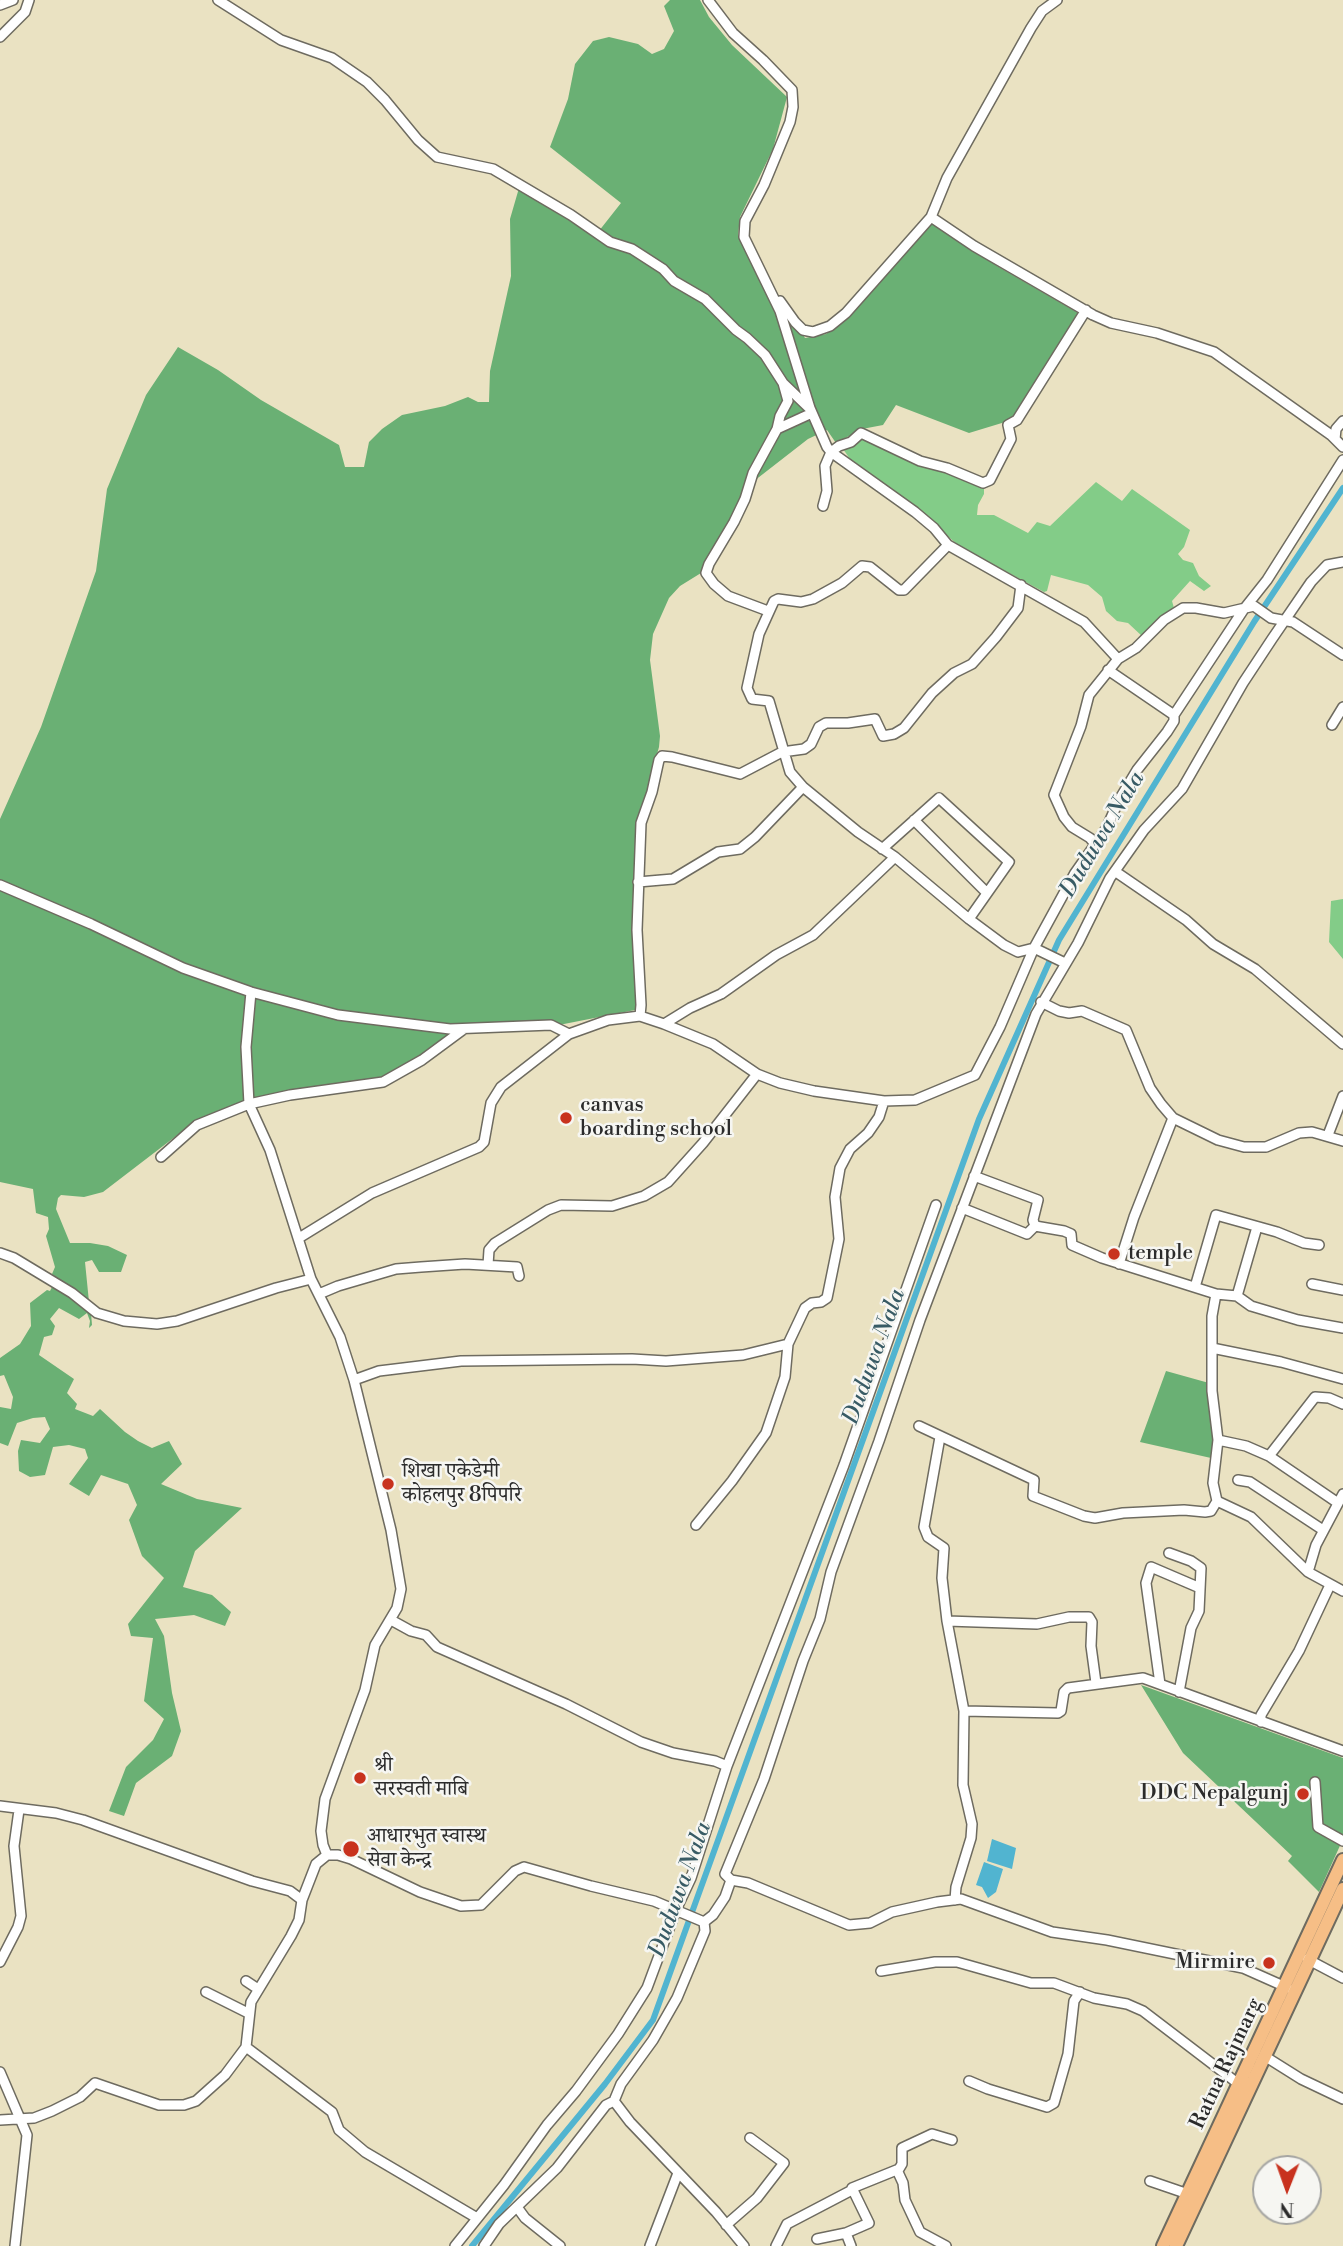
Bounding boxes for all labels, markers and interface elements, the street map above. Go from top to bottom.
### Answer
water label: Duduwa Nala [1055,767,1151,903]
place label: canvas boarding school [580,1093,732,1143]
marker: canvas boarding school [558,1110,574,1126]
place label: temple [1128,1241,1193,1267]
marker: temple [1106,1246,1122,1262]
water label: Duduwa Nala [838,1286,912,1428]
place label: शिखा एकेडेमी कोहलपुर 8पिपरि [402,1459,521,1509]
marker: शिखा एकेडेमी कोहलपुर 8पिपरि [380,1476,396,1492]
place label: श्री सरस्वती माबि [374,1753,468,1803]
marker: श्री सरस्वती माबि [352,1770,368,1786]
place label: DDC Nepalgunj [1140,1781,1289,1807]
marker: DDC Nepalgunj [1295,1786,1311,1802]
water label: Duduwa Nala [644,1819,718,1961]
place label: आधारभुत स्वास्थ सेवा केन्द्र [367,1824,486,1874]
marker: आधारभुत स्वास्थ सेवा केन्द्र [341,1839,361,1859]
place label: Mirmire [1175,1950,1255,1976]
marker: Mirmire [1261,1955,1277,1971]
street label: Ratna Rajmarg [1186,1994,1268,2134]
north arrow [1252,2155,1322,2225]
text: N [1279,2197,1294,2221]

